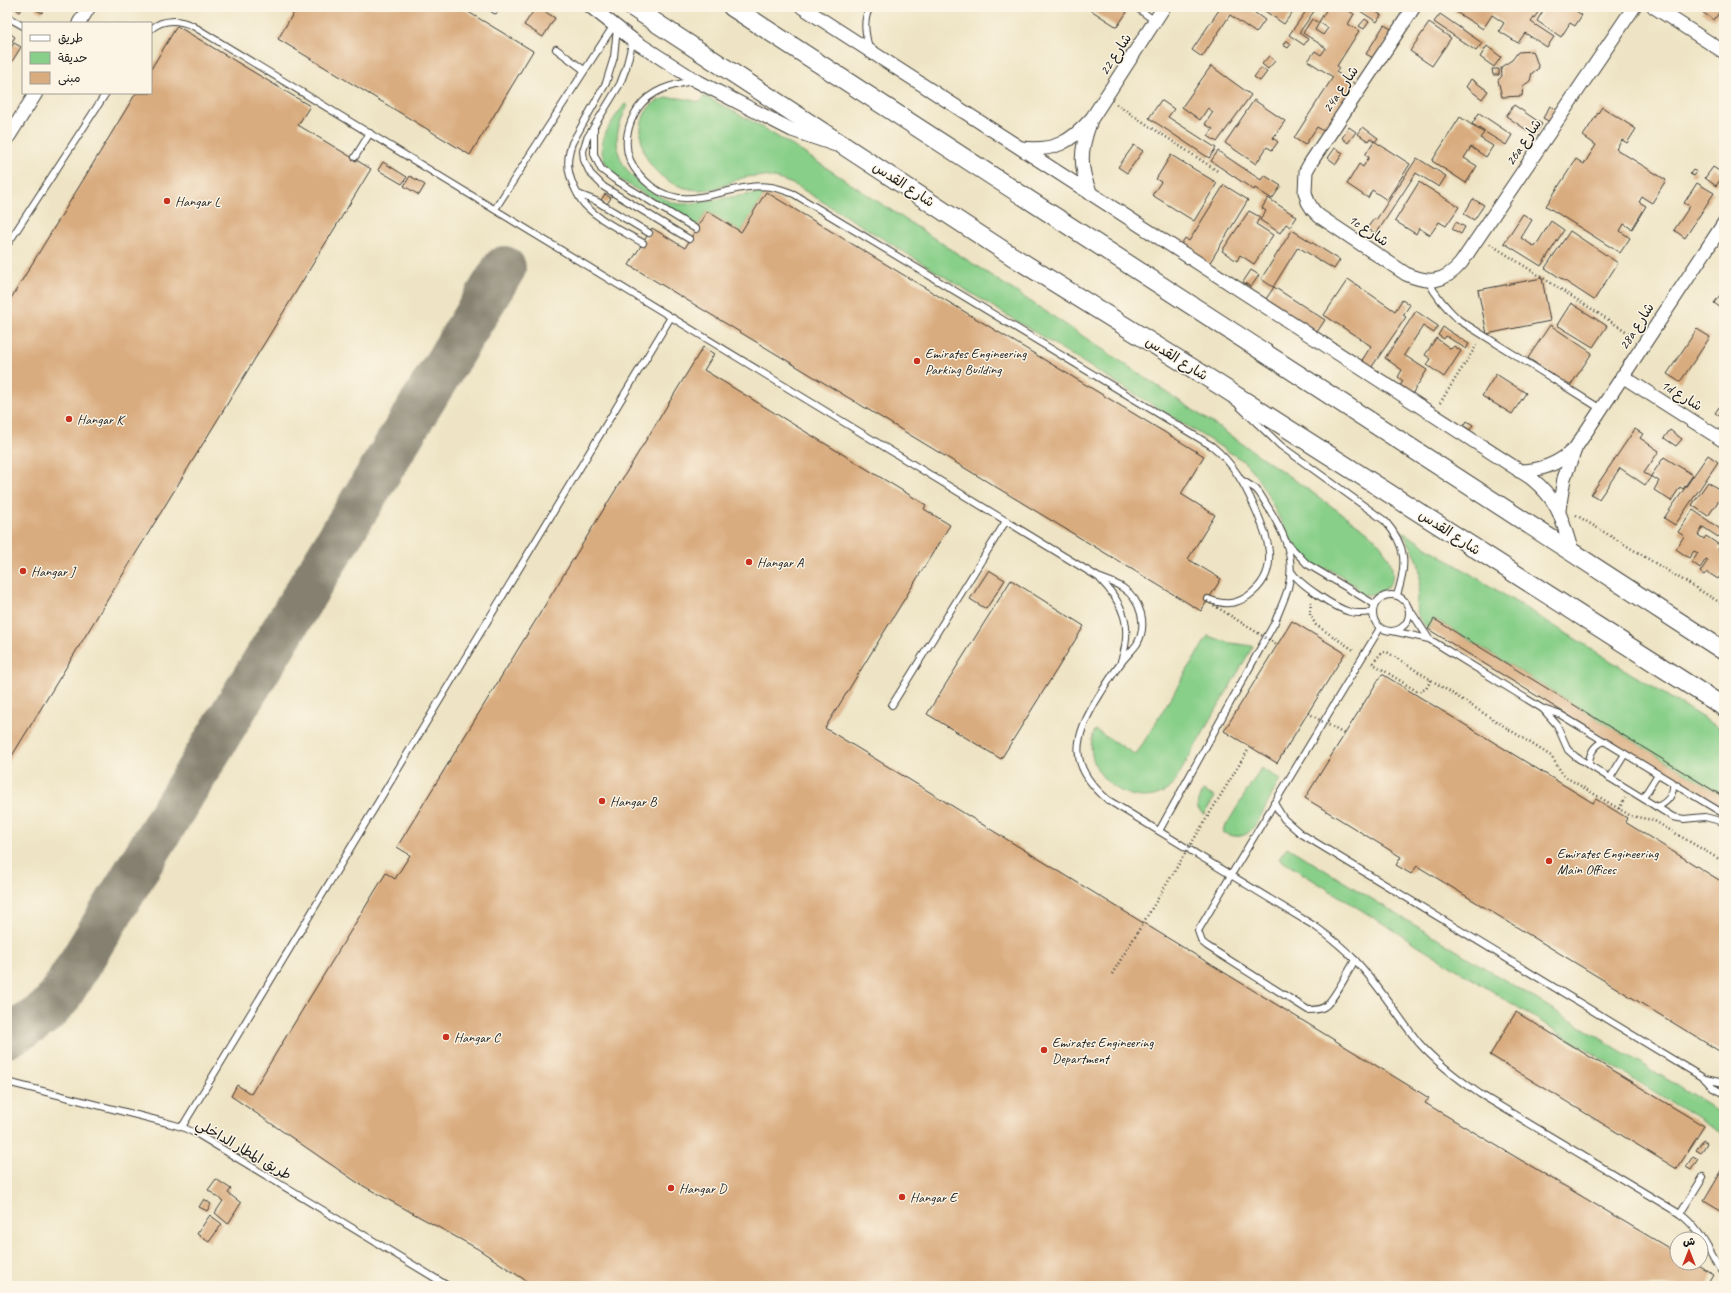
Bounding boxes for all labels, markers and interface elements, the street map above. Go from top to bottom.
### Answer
legend [22,22,152,94]
text: طريق [58,30,83,46]
street label: شارع 22 [1096,30,1136,79]
text: حديقة [58,50,87,66]
street label: 24a شارع [1319,63,1363,116]
text: مبنى [58,70,81,86]
street label: 26a شارع [1502,116,1546,169]
street label: شارع القدس [869,158,938,211]
place label: Hangar L [175,193,221,210]
marker: Hangar L [162,196,172,206]
street label: 1c شارع [1345,211,1392,251]
street label: 28a شارع [1615,300,1659,353]
street label: شارع القدس [1142,333,1211,385]
place label: Emirates Engineering Parking Building [925,345,1028,378]
marker: Emirates Engineering Parking Building [912,356,922,366]
street label: 1d شارع [1657,376,1706,416]
place label: Hangar K [77,411,126,428]
marker: Hangar K [64,414,74,424]
street label: شارع القدس [1415,506,1484,559]
place label: Hangar A [757,554,804,571]
marker: Hangar A [744,557,754,567]
place label: Hangar J [31,563,77,580]
marker: Hangar J [18,566,28,576]
place label: Hangar B [610,793,658,810]
marker: Hangar B [597,796,607,806]
place label: Emirates Engineering Main Offices [1557,845,1660,878]
marker: Emirates Engineering Main Offices [1544,856,1554,866]
place label: Hangar C [454,1029,501,1046]
marker: Hangar C [441,1032,451,1042]
place label: Emirates Engineering Department [1052,1034,1155,1067]
marker: Emirates Engineering Department [1039,1045,1049,1055]
street label: طريق المطار الداخلي [191,1115,294,1187]
place label: Hangar D [679,1180,728,1197]
marker: Hangar D [666,1183,676,1193]
place label: Hangar E [910,1189,958,1206]
marker: Hangar E [897,1192,907,1202]
north arrow [1669,1231,1709,1271]
text: ش [1683,1234,1695,1248]

